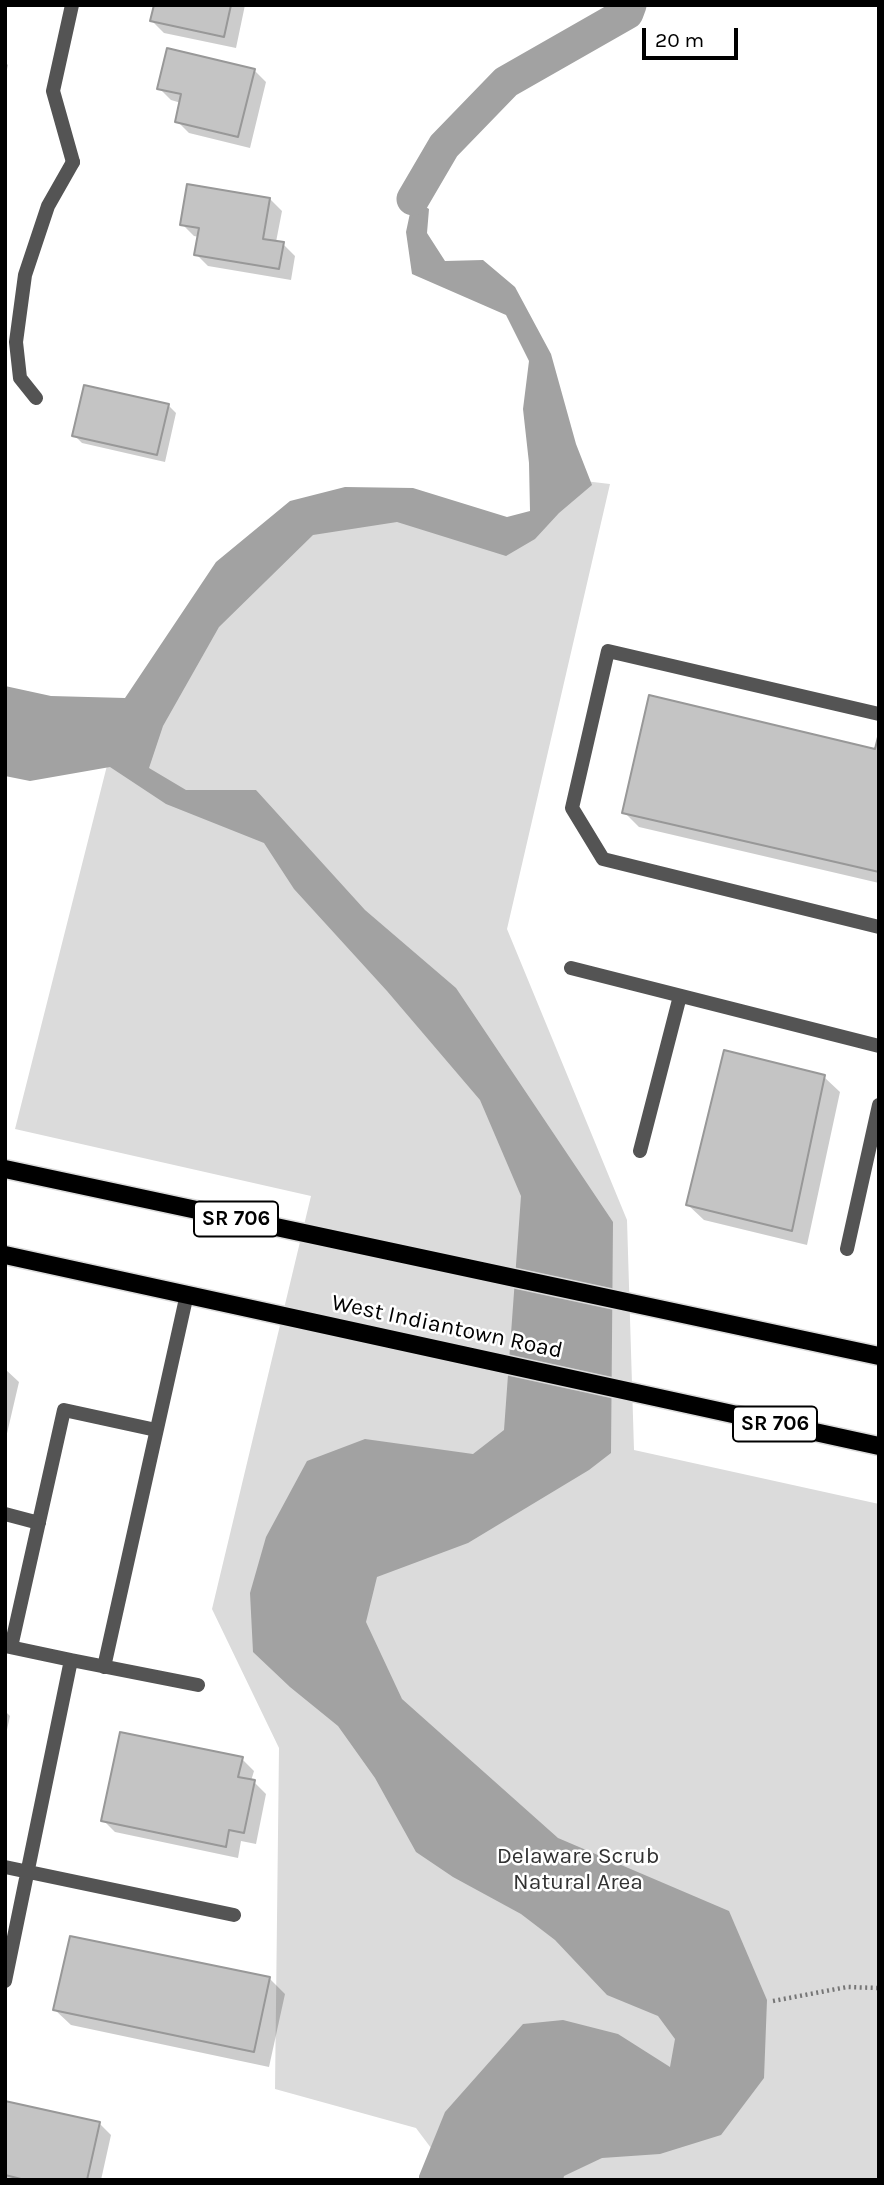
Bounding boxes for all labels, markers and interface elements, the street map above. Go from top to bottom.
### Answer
scale bar [646,14,742,58]
text: 20 m [655,28,704,52]
road number: SR 706 [194,1202,278,1236]
street label: West Indiantown Road [329,1289,565,1365]
road number: SR 706 [733,1406,817,1442]
park label: Delaware Scrub Natural Area [497,1842,659,1896]

